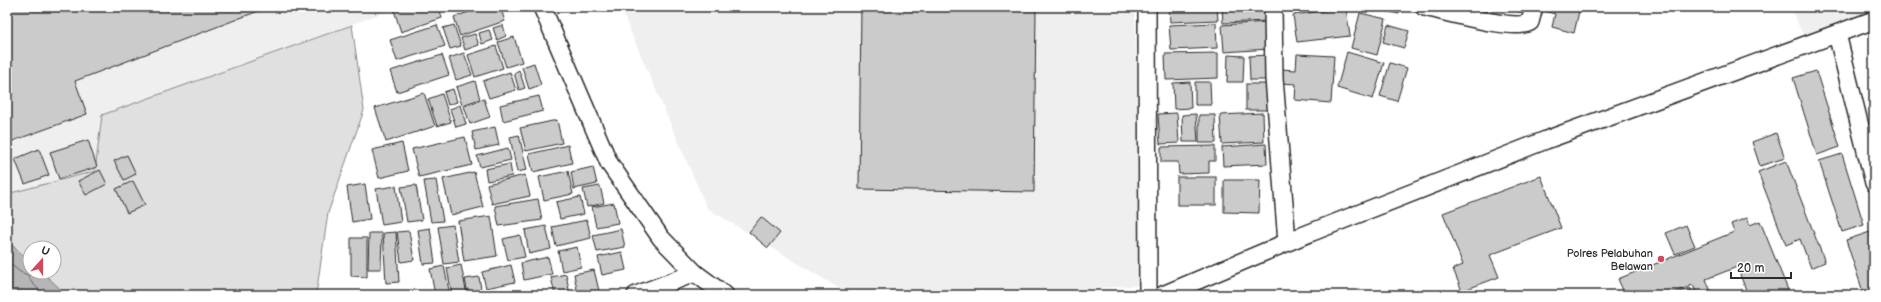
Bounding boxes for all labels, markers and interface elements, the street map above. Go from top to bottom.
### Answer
north arrow [22,240,62,280]
text: U [39,244,52,259]
place label: Polres Pelabuhan Belawan [1567,247,1653,273]
marker: Polres Pelabuhan Belawan [1656,254,1666,264]
scale bar [1731,254,1791,280]
text: 20 m [1737,261,1764,276]

